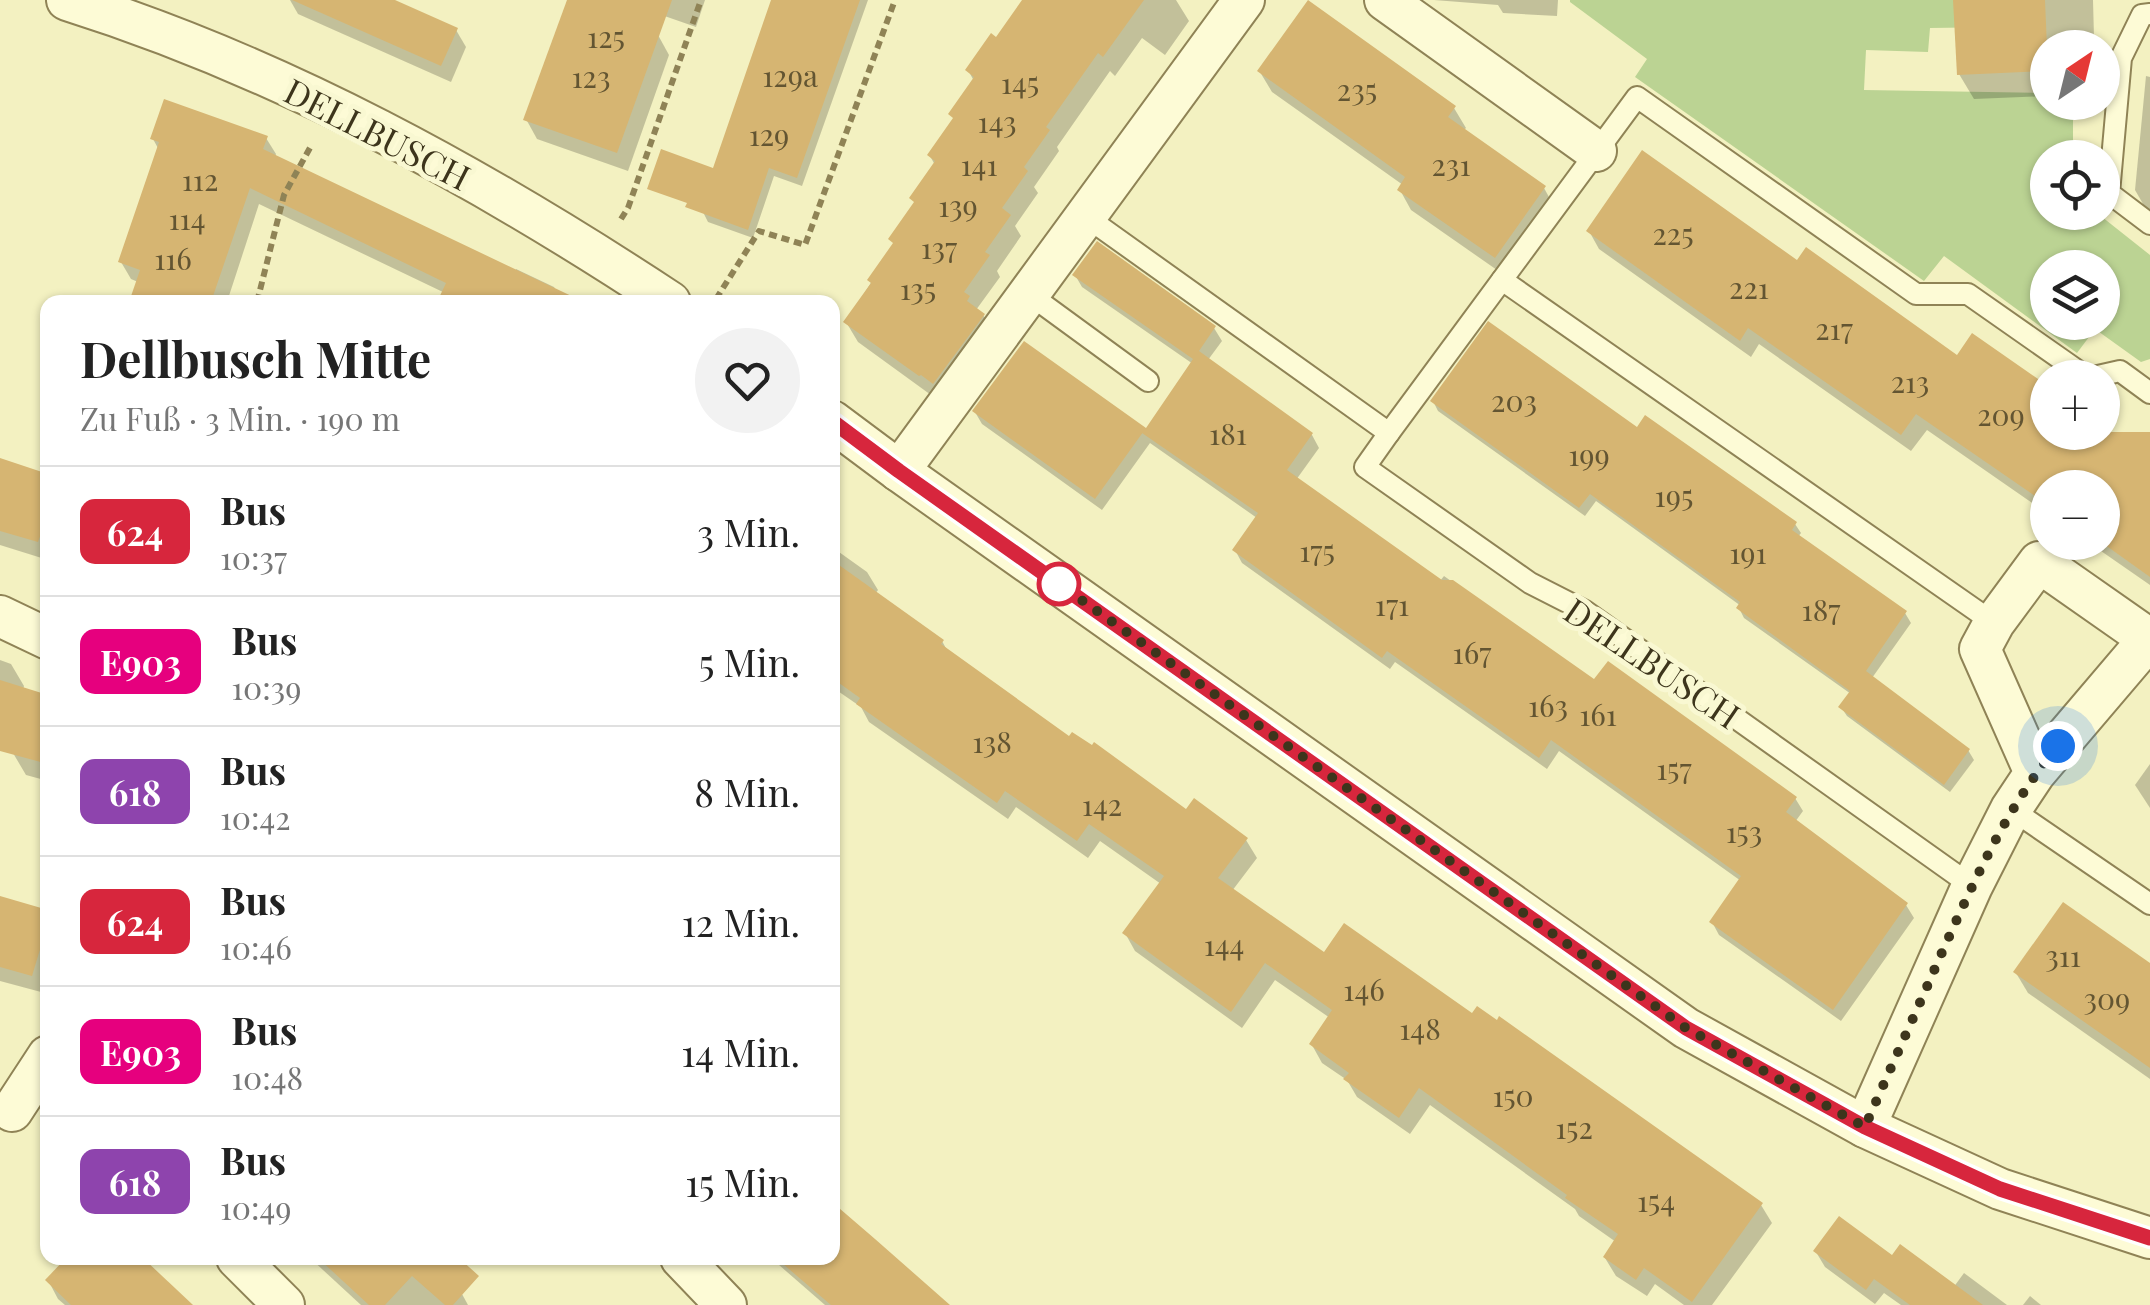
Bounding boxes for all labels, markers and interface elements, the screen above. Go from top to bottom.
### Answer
house number: 125 [587,16,625,56]
north arrow [2030,30,2120,120]
map controls [2030,30,2120,560]
house number: 129a [762,55,818,95]
house number: 123 [572,56,611,96]
house number: 145 [1001,62,1039,102]
street label: DELLBUSCH [277,66,479,200]
house number: 235 [1337,69,1377,109]
house number: 143 [978,101,1016,141]
house number: 129 [749,114,789,154]
button: locate [2030,140,2120,230]
house number: 141 [960,144,998,184]
house number: 231 [1432,144,1471,184]
house number: 112 [182,159,218,199]
house number: 139 [938,185,978,225]
house number: 114 [168,198,206,238]
house number: 225 [1652,213,1694,253]
house number: 137 [921,227,957,267]
house number: 116 [154,238,192,278]
button: layers [2030,250,2120,340]
house number: 221 [1729,267,1769,307]
house number: 135 [900,268,936,308]
house number: 217 [1815,308,1853,348]
text: Dellbusch Mitte [80,326,431,390]
button: heart [695,328,800,433]
button: + [2030,360,2120,450]
house number: 213 [1891,361,1929,401]
house number: 203 [1491,380,1537,420]
house number: 209 [1977,394,2025,434]
text: Zu Fuß · 3 Min. · 190 m [80,396,400,439]
house number: 181 [1209,413,1247,453]
house number: 199 [1568,434,1610,474]
button: − [2030,470,2120,560]
house number: 195 [1655,475,1693,515]
text: Bus [220,484,286,535]
text: 3 Min. [697,506,800,557]
text: 624 [107,508,163,555]
house number: 175 [1299,530,1335,570]
house number: 191 [1729,532,1767,572]
text: 10:37 [220,535,287,578]
unlabelled marker [1038,563,1080,605]
house number: 171 [1375,584,1409,624]
street label: DELLBUSCH [1556,586,1750,738]
house number: 187 [1802,589,1840,629]
text: Bus [231,614,297,665]
house number: 167 [1453,632,1491,672]
text: 5 Min. [699,636,800,687]
text: E903 [100,638,181,685]
text: 10:39 [231,665,301,708]
house number: 163 [1528,685,1568,725]
house number: 161 [1579,694,1617,734]
house number: 138 [972,721,1012,761]
your location [2033,721,2083,771]
text: Bus [220,744,286,795]
house number: 157 [1656,748,1692,788]
text: 8 Min. [694,766,800,817]
text: 618 [109,768,161,815]
house number: 142 [1082,784,1122,824]
text: 10:42 [220,795,291,838]
house number: 153 [1726,811,1762,851]
text: Bus [220,874,286,925]
text: 12 Min. [682,896,800,947]
text: 624 [107,898,163,945]
house number: 144 [1204,924,1244,964]
text: 10:46 [220,925,292,968]
house number: 311 [2045,935,2081,975]
house number: 146 [1343,969,1385,1009]
house number: 309 [2084,978,2130,1018]
text: Bus [231,1004,297,1055]
house number: 148 [1399,1008,1441,1048]
text: 14 Min. [681,1026,800,1077]
text: E903 [100,1028,181,1075]
text: 10:48 [231,1055,303,1098]
house number: 150 [1492,1075,1534,1115]
house number: 152 [1555,1107,1593,1147]
text: Bus [220,1134,286,1185]
text: 15 Min. [685,1156,800,1207]
text: 618 [109,1158,161,1205]
house number: 154 [1637,1180,1675,1220]
text: 10:49 [220,1185,292,1228]

